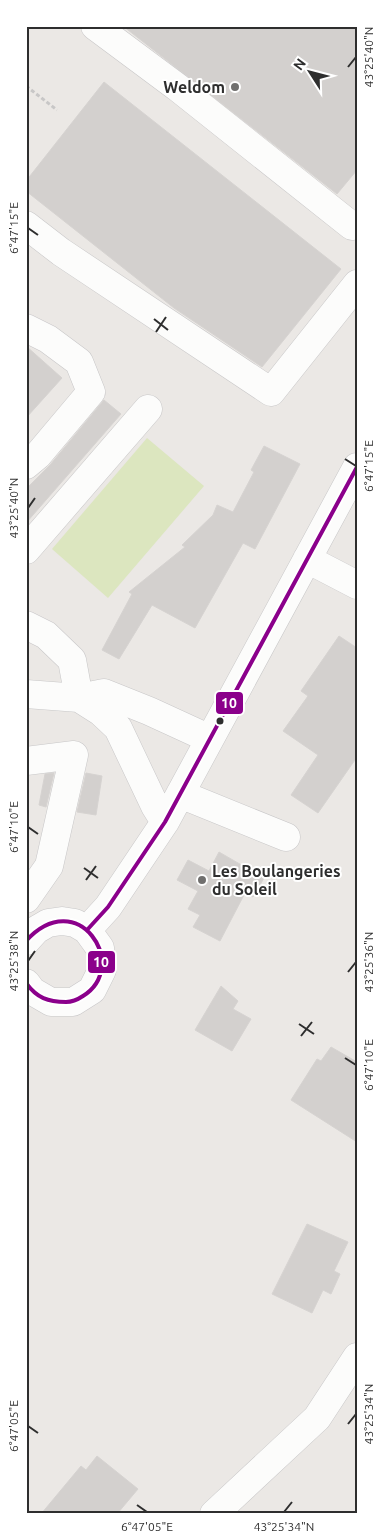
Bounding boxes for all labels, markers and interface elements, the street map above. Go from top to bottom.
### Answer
text: 43°25'40"N [362,27,375,87]
north arrow [286,48,336,98]
text: N [290,55,309,73]
place label: Weldom [163,78,225,96]
marker: Weldom [229,81,241,93]
text: 6°47'15"E [7,202,20,254]
text: 6°47'15"E [362,440,375,492]
text: 43°25'40"N [7,478,20,538]
line badge: 10 [215,691,244,715]
text: 10 [221,695,237,711]
unlabelled marker [215,716,225,726]
text: 6°47'10"E [7,801,20,853]
place label: Les Boulangeries du Soleil [212,862,340,898]
marker: Les Boulangeries du Soleil [196,874,208,886]
text: 43°25'38"N [7,931,20,991]
text: 43°25'36"N [362,932,375,992]
line badge: 10 [87,950,116,974]
text: 10 [93,954,109,970]
text: 6°47'10"E [362,1039,375,1091]
text: 43°25'34"N [362,1384,375,1444]
text: 6°47'05"E [7,1400,20,1452]
text: 6°47'05"E [121,1520,173,1533]
text: 43°25'34"N [254,1520,314,1533]

